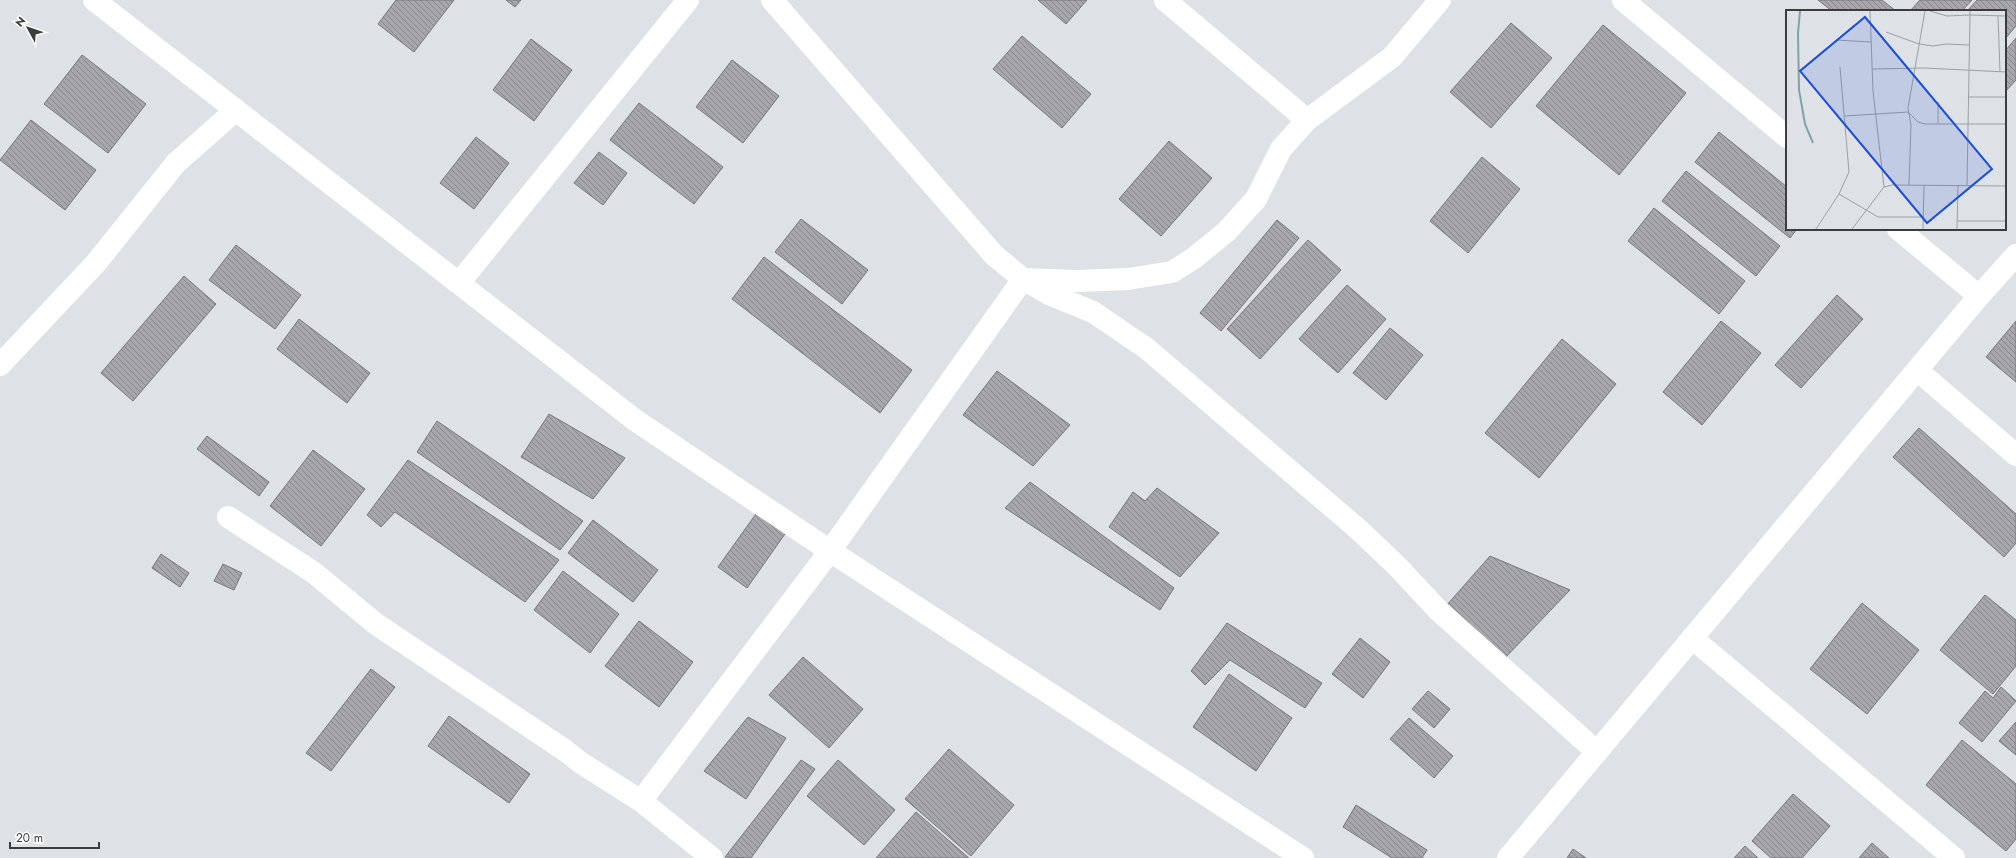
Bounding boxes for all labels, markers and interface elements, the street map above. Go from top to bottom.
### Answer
north arrow [8,8,48,48]
inset map [1786,10,2006,230]
text: N [11,13,29,30]
scale bar [10,824,99,850]
text: 20 m [16,829,43,847]

